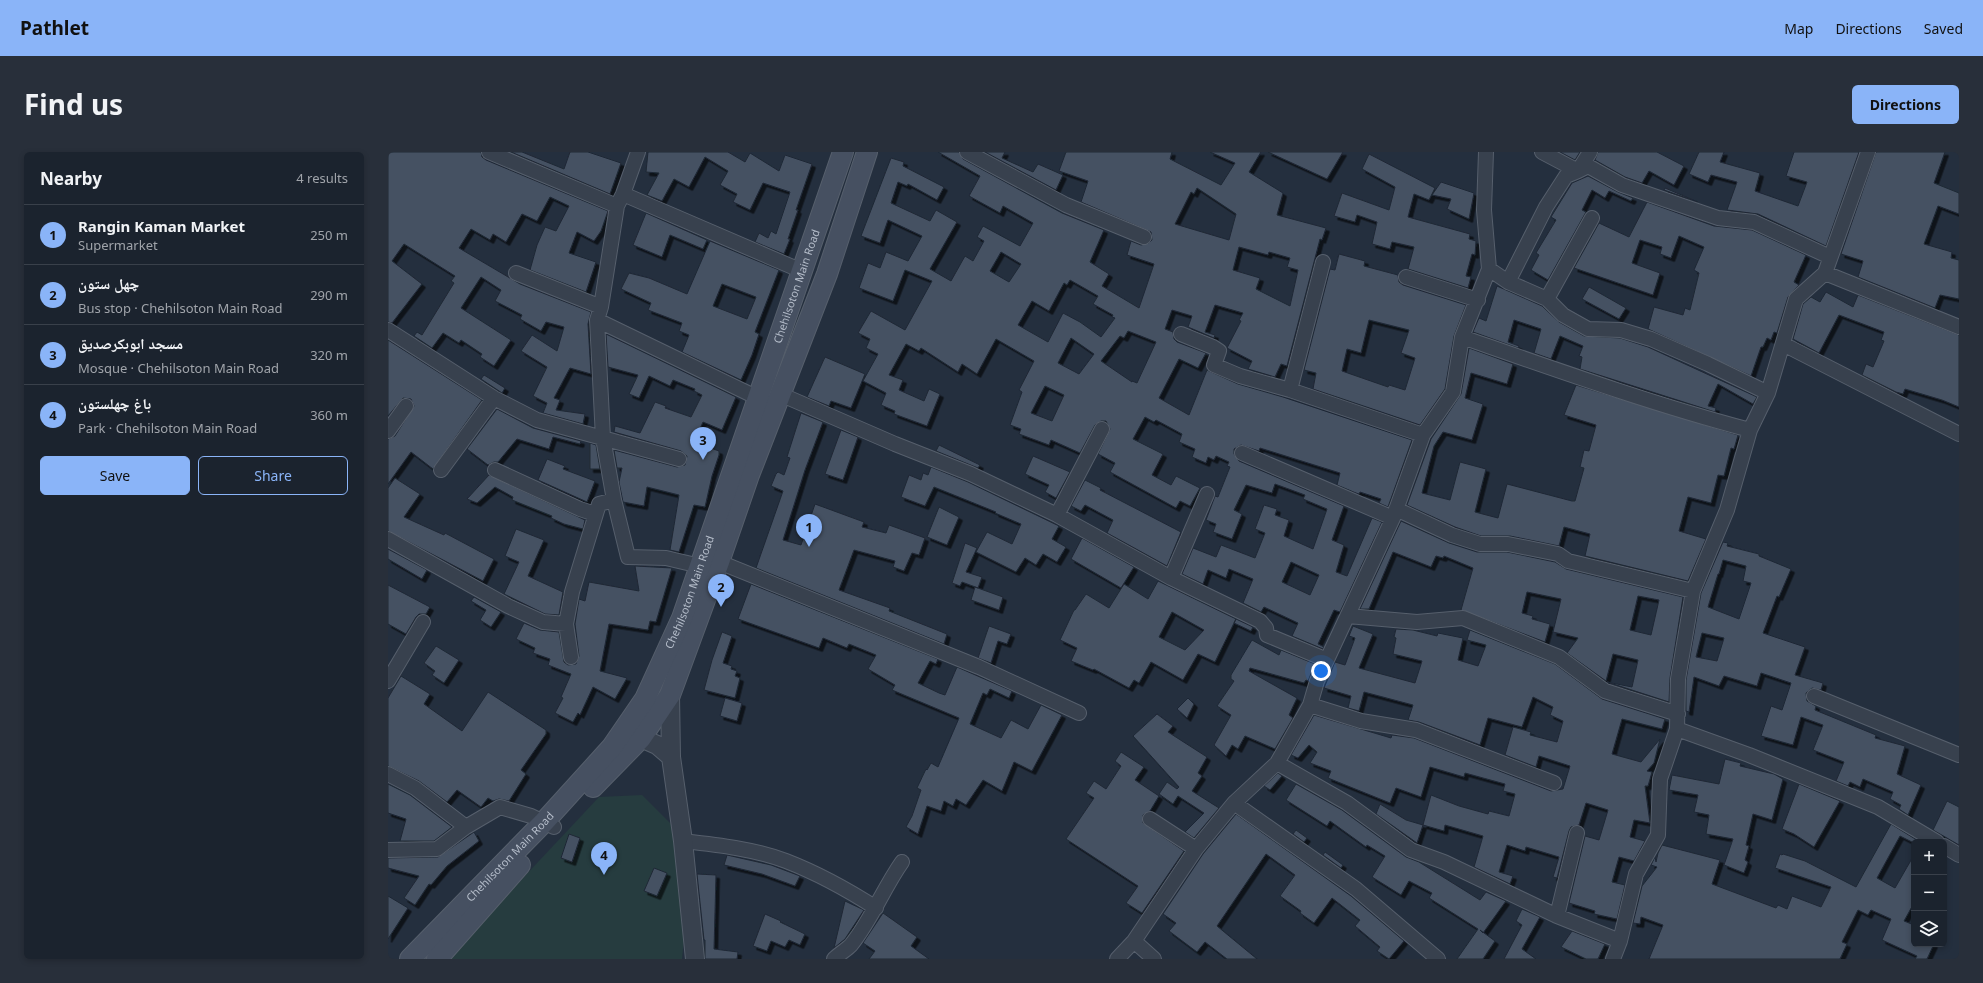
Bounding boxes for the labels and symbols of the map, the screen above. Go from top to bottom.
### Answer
street label: Chehilsoton Main Road [769,227,823,345]
pin: 3 [690,427,716,460]
pin: 1 [796,514,822,547]
street label: Chehilsoton Main Road [661,533,717,651]
pin: 2 [708,574,734,607]
your location [1311,661,1331,681]
street label: Chehilsoton Main Road [462,808,557,905]
pin: 4 [591,842,617,875]

